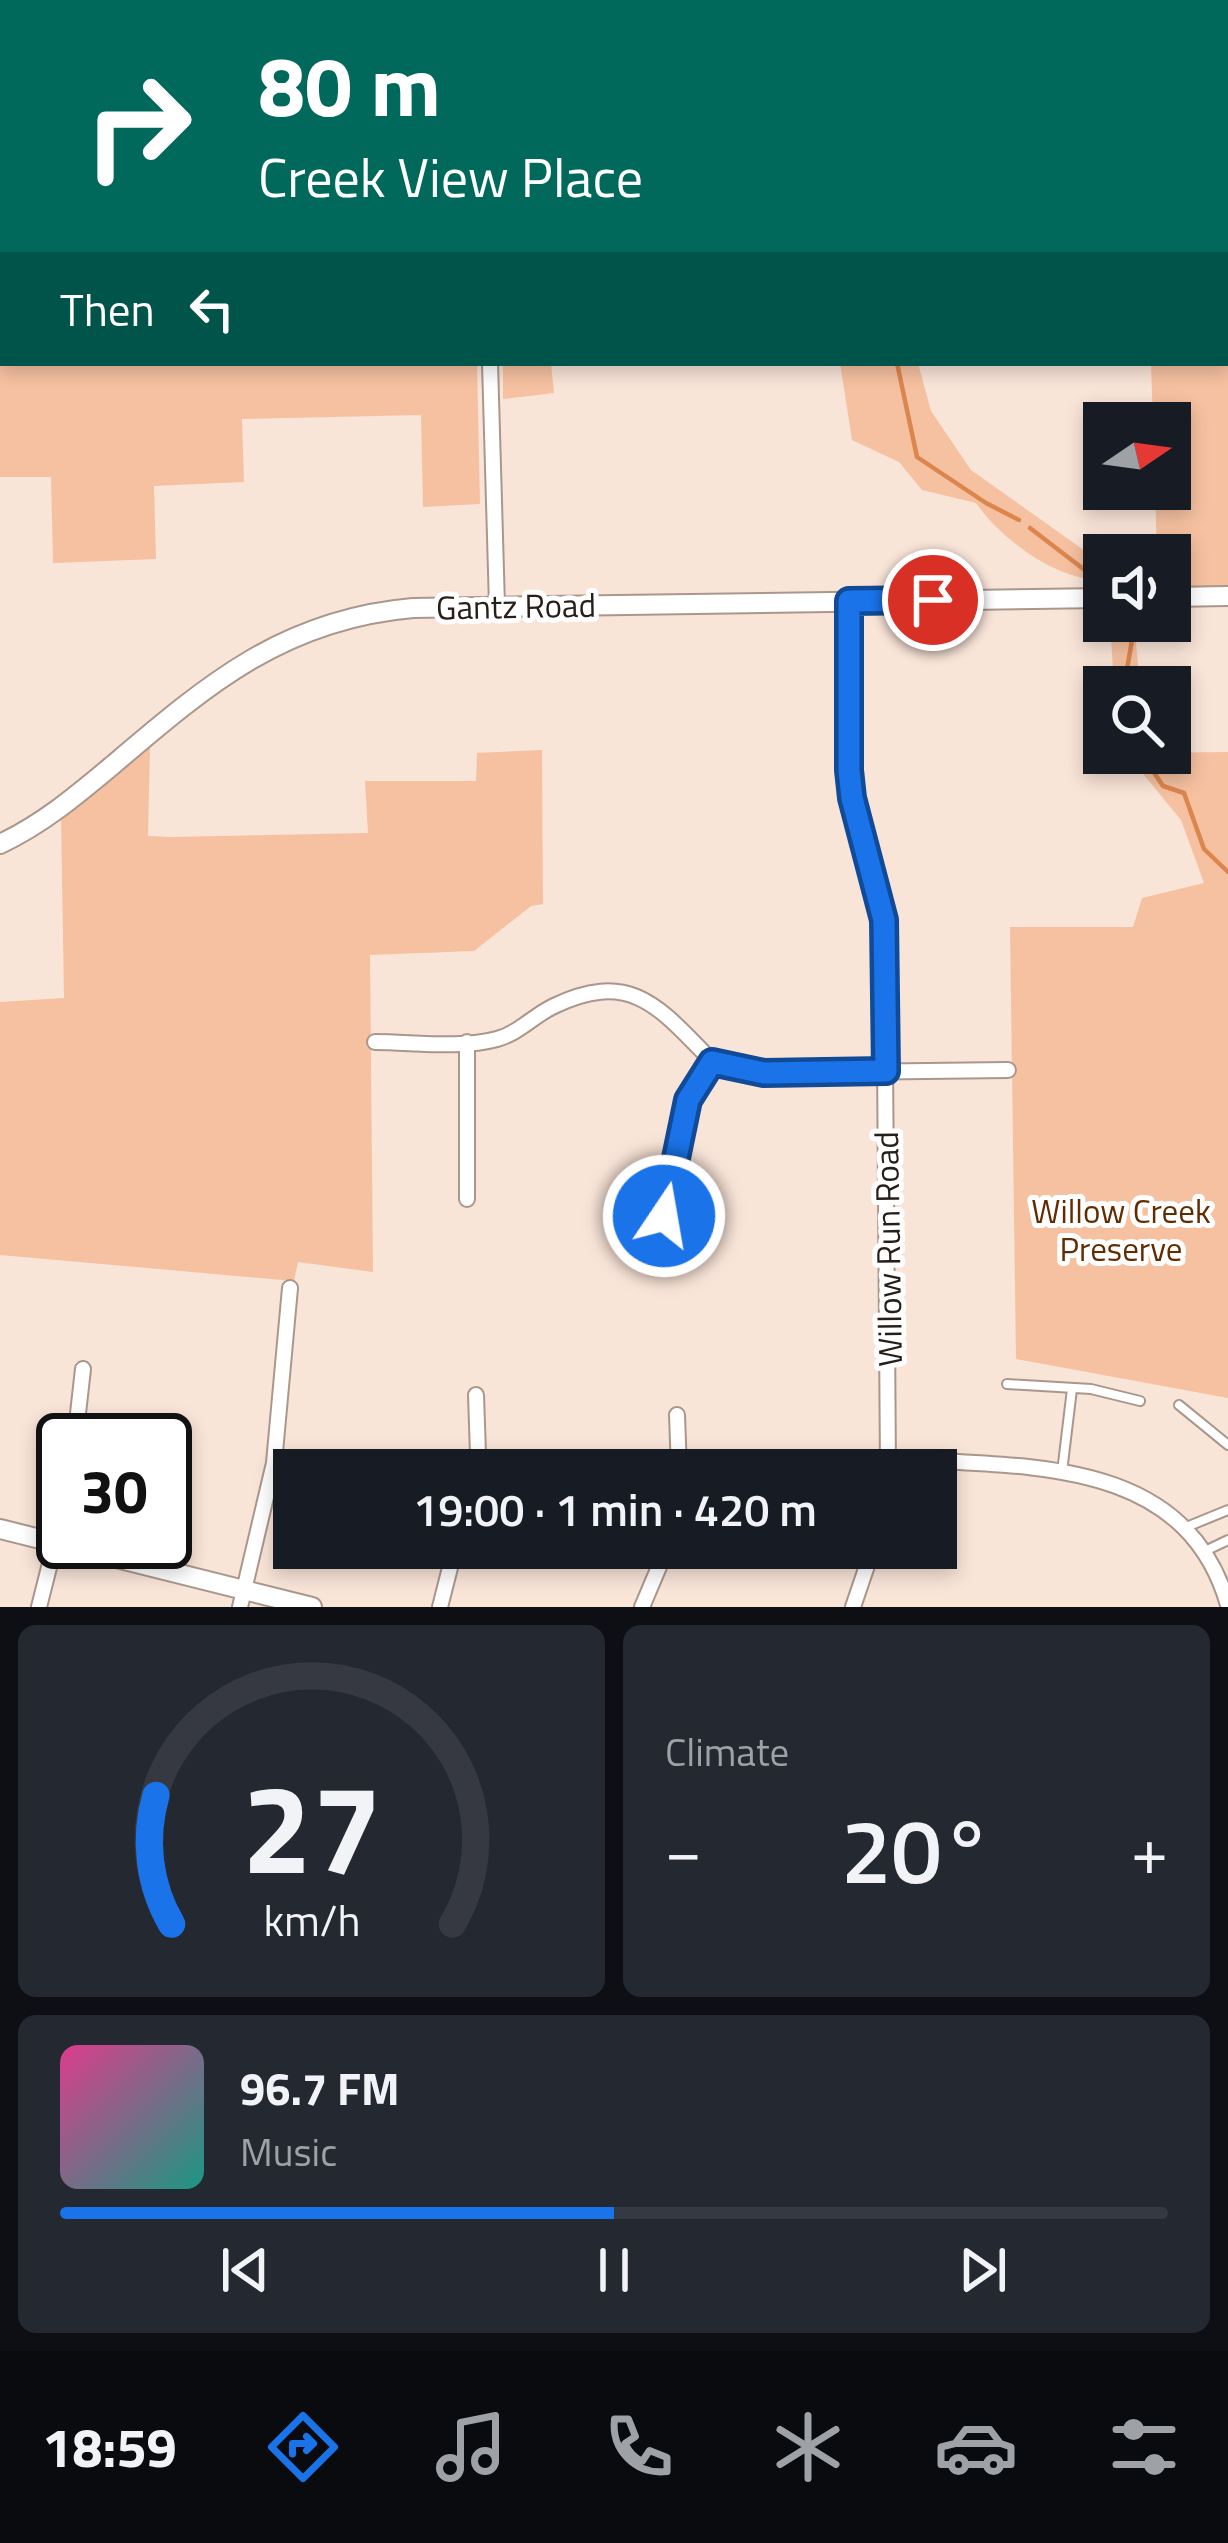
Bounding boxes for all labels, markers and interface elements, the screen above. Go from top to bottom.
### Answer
text: 80 m [258,21,441,149]
icon: right [60,48,216,204]
text: Creek View Place [258,136,643,218]
text: Then [60,275,155,343]
icon: left [179,276,245,342]
north arrow [1083,402,1191,510]
map controls [1083,402,1191,774]
button: sound [1083,534,1191,642]
pin [882,549,984,651]
icon: arrive [900,567,966,633]
street label: Gantz Road [436,580,596,632]
button: search [1083,666,1191,774]
street label: Willow Run Road [861,1131,915,1367]
position arrow [601,1153,727,1279]
park label: Willow Creek Preserve [1031,1186,1211,1274]
speed limit sign: 30 [36,1413,192,1569]
text: 19:00 · 1 min · 420 m [413,1475,817,1543]
text: Climate [665,1722,789,1781]
text: 27 [242,1732,381,1921]
text: 20° [841,1781,992,1918]
text: − [665,1799,702,1900]
text: + [1131,1799,1168,1900]
text: km/h [263,1887,360,1953]
text: 96.7 FM [240,2054,400,2122]
text: Music [240,2122,337,2181]
icon: previous [212,2237,278,2303]
icon: pause [581,2237,647,2303]
icon: next [950,2237,1016,2303]
icon: directions [261,2405,345,2489]
icon: music [429,2405,513,2489]
icon: phone [597,2405,681,2489]
icon: climate [766,2405,850,2489]
icon: car [934,2405,1018,2489]
icon: filters [1102,2405,1186,2489]
text: 18:59 [42,2406,177,2488]

